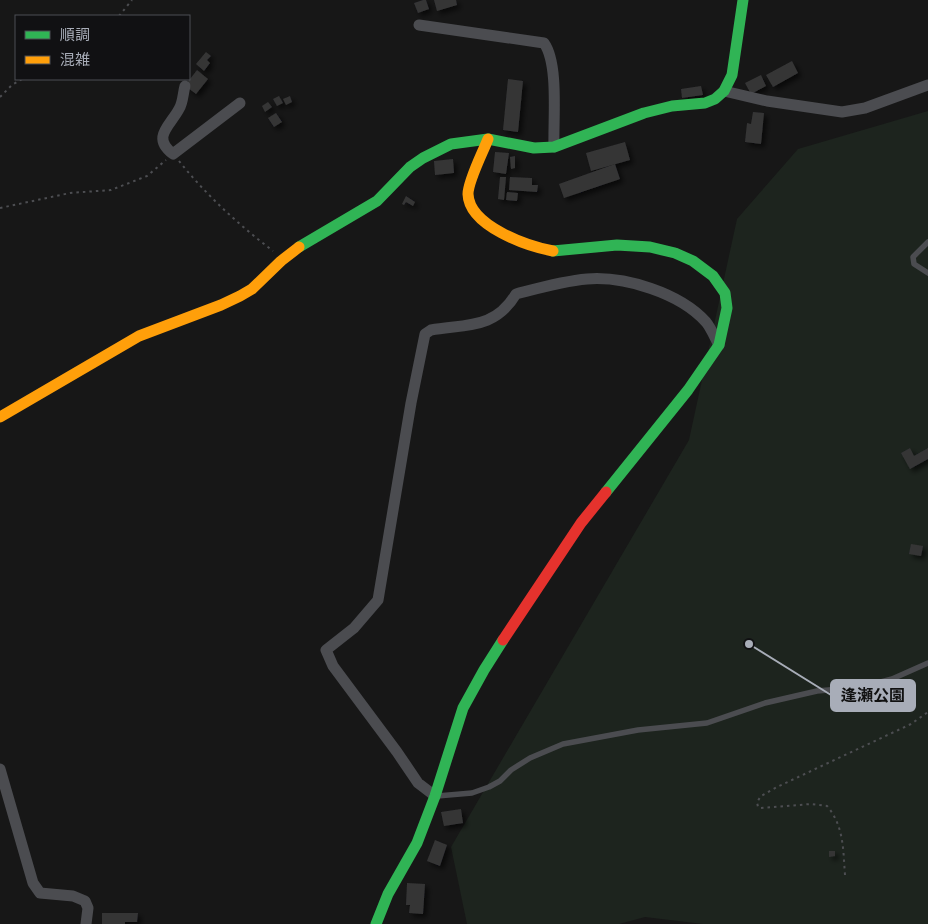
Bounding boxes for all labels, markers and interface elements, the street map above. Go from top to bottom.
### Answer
legend [15,15,190,80]
text: 順調 [60,25,90,44]
text: 混雑 [60,50,90,69]
callout: 逢瀬公園 [831,680,915,711]
text: 逢瀬公園 [841,685,905,706]

